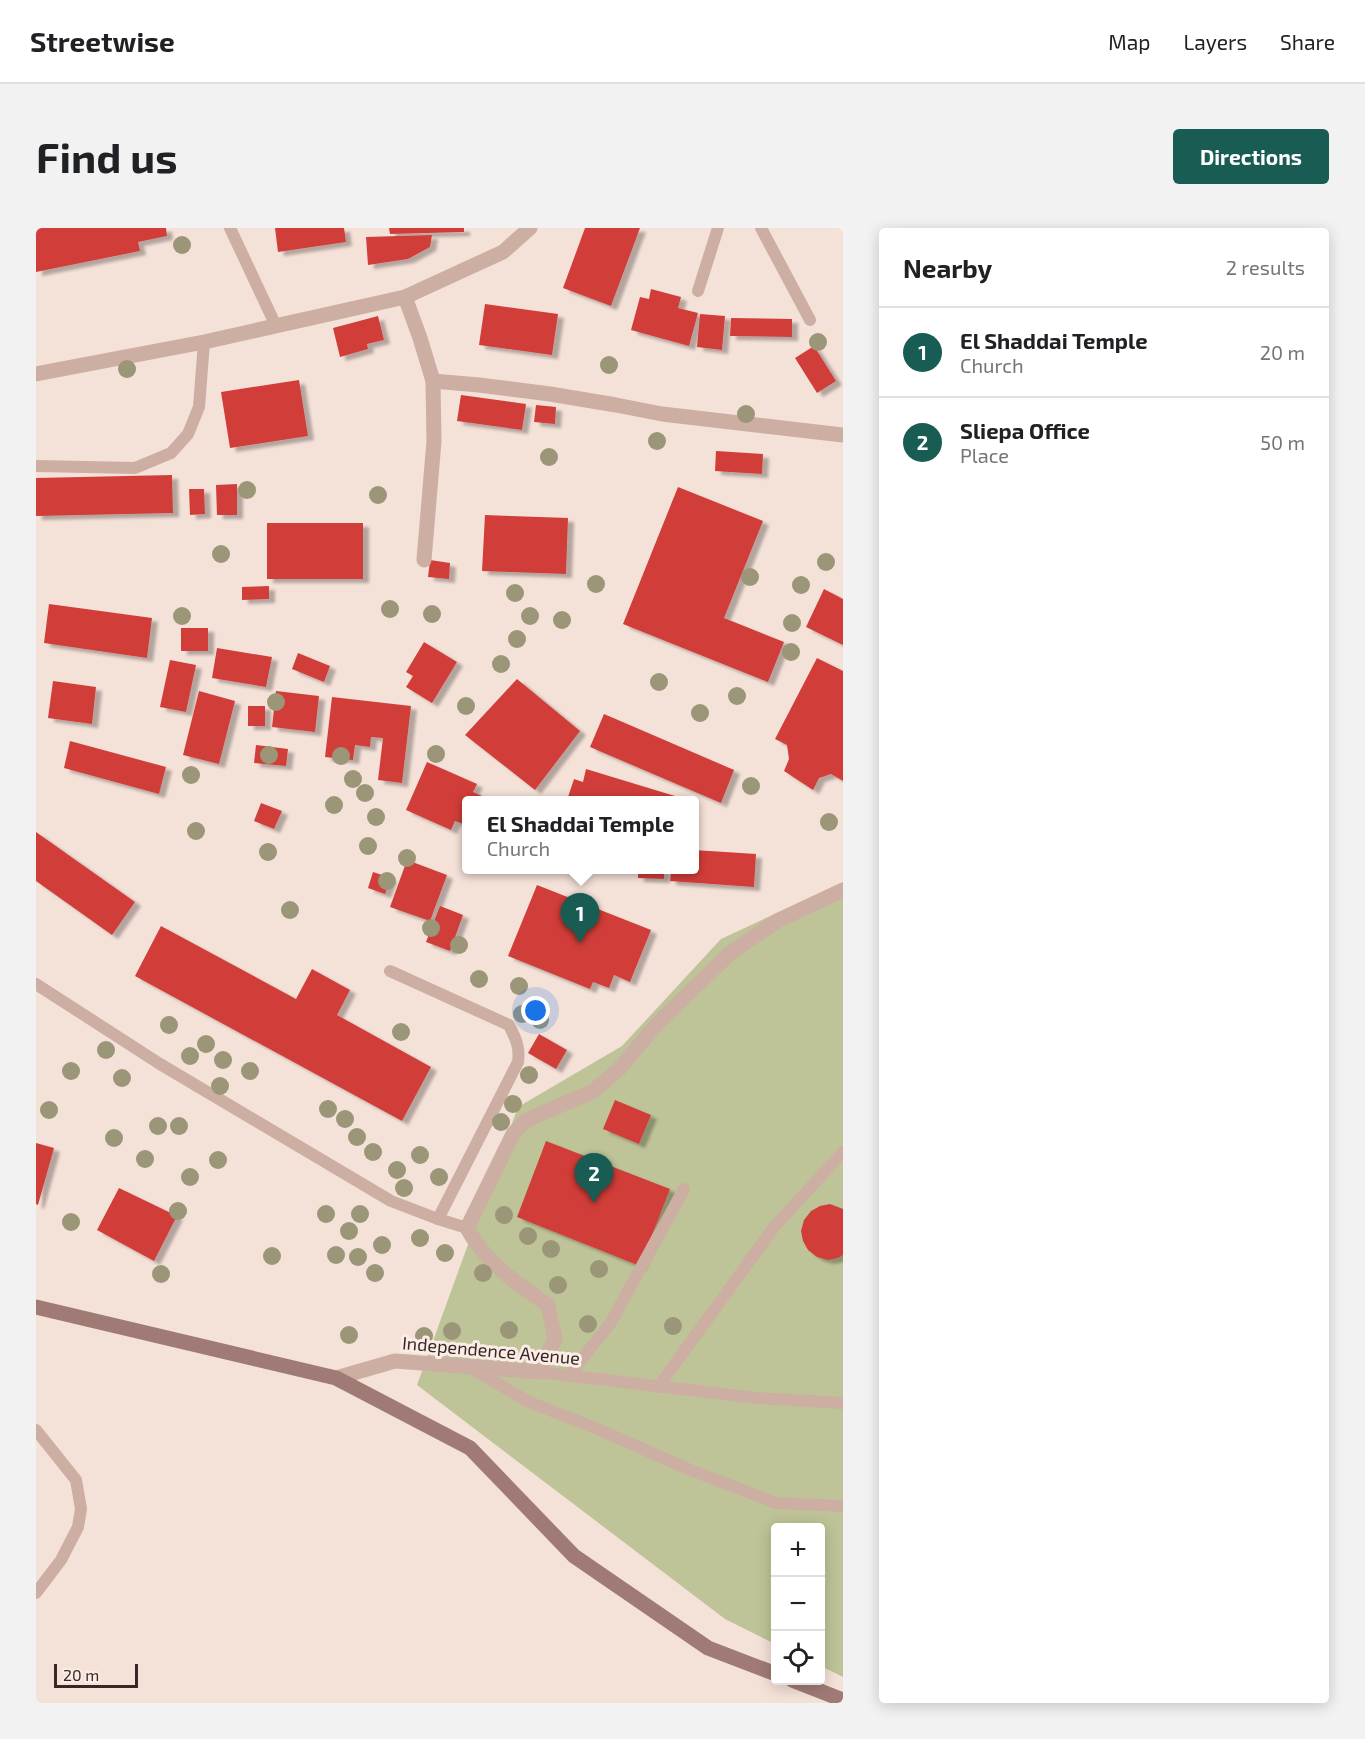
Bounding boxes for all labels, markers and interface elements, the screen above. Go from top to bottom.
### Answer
text: Streetwise [30,24,175,58]
text: Map [1108,29,1150,54]
text: Layers [1183,29,1247,54]
text: Share [1280,29,1335,54]
button: Directions [1173,129,1329,184]
text: Find us [36,131,178,181]
text: Nearby [903,252,992,283]
text: 2 results [1226,255,1305,279]
text: El Shaddai Temple [960,327,1148,353]
text: 1 [918,340,927,364]
text: 20 m [1260,340,1305,364]
text: Church [960,353,1024,377]
text: Sliepa Office [960,417,1090,443]
text: 2 [917,430,928,454]
text: 50 m [1260,430,1305,454]
text: Place [960,443,1009,467]
popup [462,796,699,874]
text: El Shaddai Temple [487,810,674,836]
text: Church [487,836,550,860]
pin: 1 [560,894,600,943]
your location [521,996,550,1025]
pin: 2 [574,1154,614,1203]
street label: Independence Avenue [401,1331,581,1369]
map controls [771,1523,825,1685]
button: + [771,1523,825,1577]
button: − [771,1577,825,1631]
button: locate [771,1631,825,1685]
scale bar [54,1661,138,1688]
text: 20 m [63,1665,99,1684]

